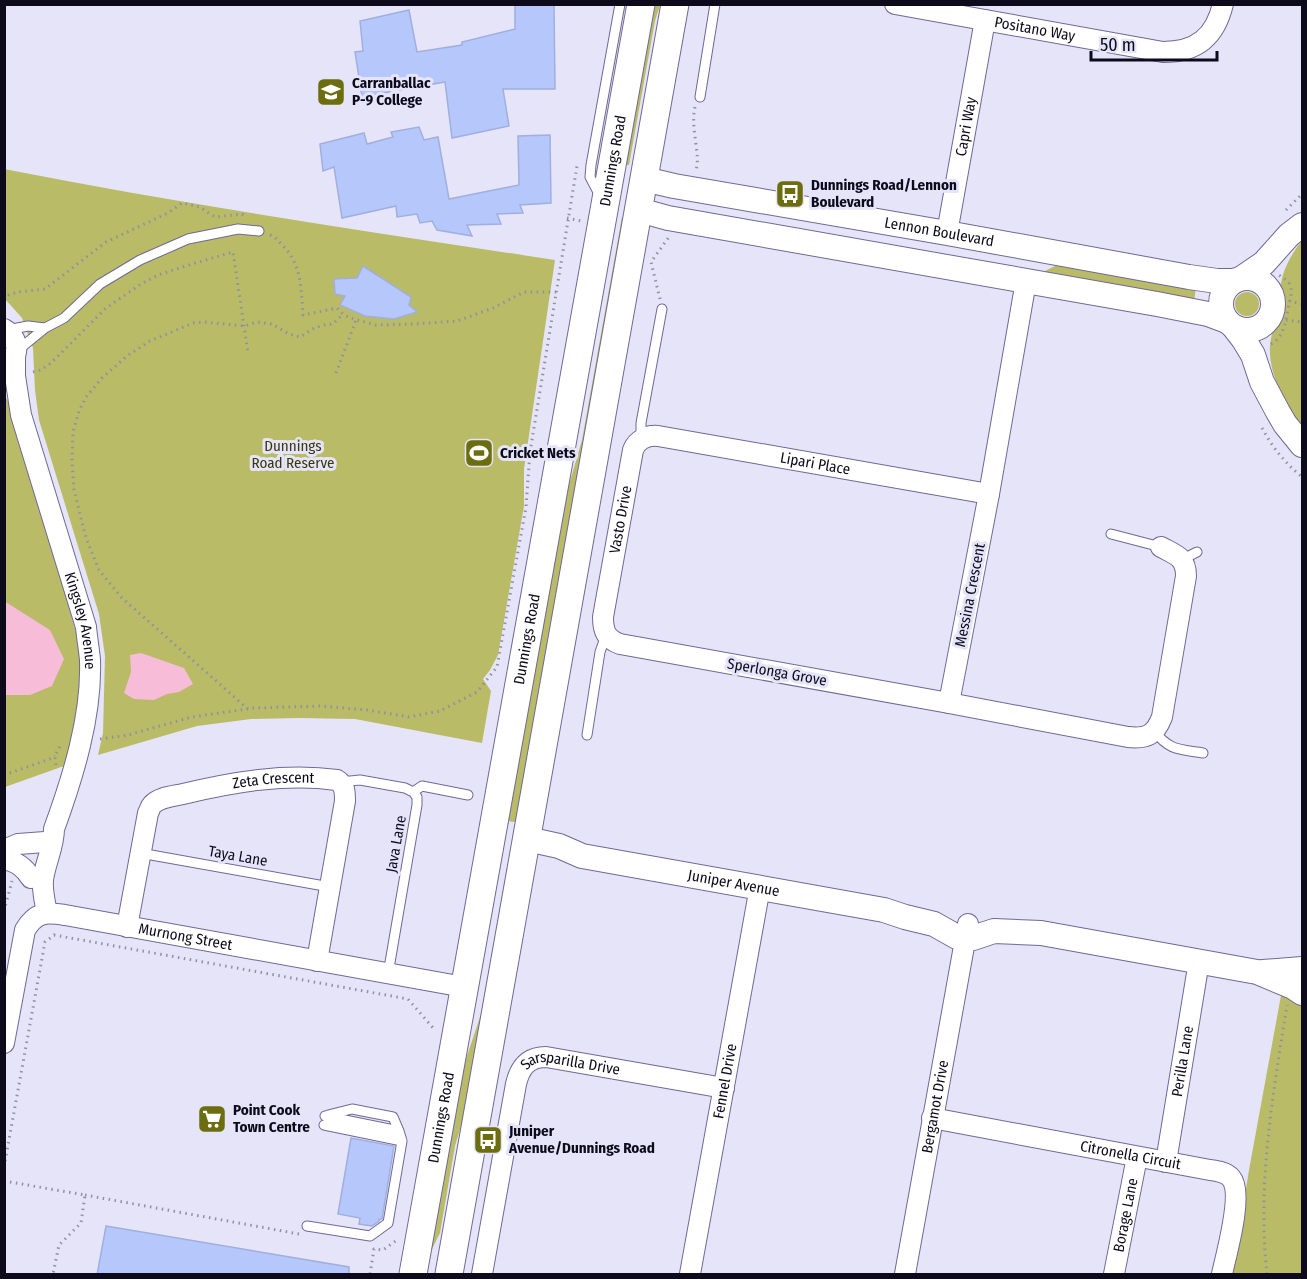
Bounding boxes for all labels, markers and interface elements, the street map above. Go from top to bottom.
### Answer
street label: Positano Way [993,13,1077,45]
scale bar [1091,24,1217,62]
text: 50 m [1100,34,1136,56]
place label: Carranballac P-9 College [352,74,431,109]
school or university icon: Carranballac P-9 College [315,76,347,108]
street label: Capri Way [952,95,980,158]
street label: Dunnings Road [596,114,630,208]
place label: Dunnings Road/Lennon Boulevard [811,176,957,211]
bus stop icon: Dunnings Road/Lennon Boulevard [774,178,806,210]
street label: Lennon Boulevard [883,213,995,250]
park label: Dunnings Road Reserve [251,437,335,472]
sports icon: Cricket Nets [463,437,495,469]
place label: Cricket Nets [500,444,576,462]
street label: Lipari Place [779,449,852,479]
street label: Vasto Drive [606,484,635,555]
street label: Messina Crescent [951,541,989,649]
street label: Kingsley Avenue [61,570,99,669]
street label: Dunnings Road [510,592,544,686]
street label: Sperlonga Grove [726,654,828,690]
street label: Zeta Crescent [231,769,315,793]
street label: Java Lane [382,814,410,874]
street label: Taya Lane [207,842,269,870]
street label: Juniper Avenue [686,866,781,900]
street label: Murnong Street [137,919,234,954]
street label: Perilla Lane [1168,1024,1197,1098]
street label: Fennel Drive [709,1042,741,1120]
street label: Sarsparilla Drive [517,1048,622,1079]
street label: Bergamot Drive [918,1059,952,1155]
street label: Dunnings Road [424,1071,458,1164]
place label: Point Cook Town Centre [233,1101,310,1136]
supermarket icon: Point Cook Town Centre [196,1103,228,1135]
place label: Juniper Avenue/Dunnings Road [508,1122,655,1157]
bus stop icon: Juniper Avenue/Dunnings Road [472,1124,504,1156]
street label: Citronella Circuit [1079,1137,1183,1173]
street label: Borage Lane [1110,1177,1142,1254]

